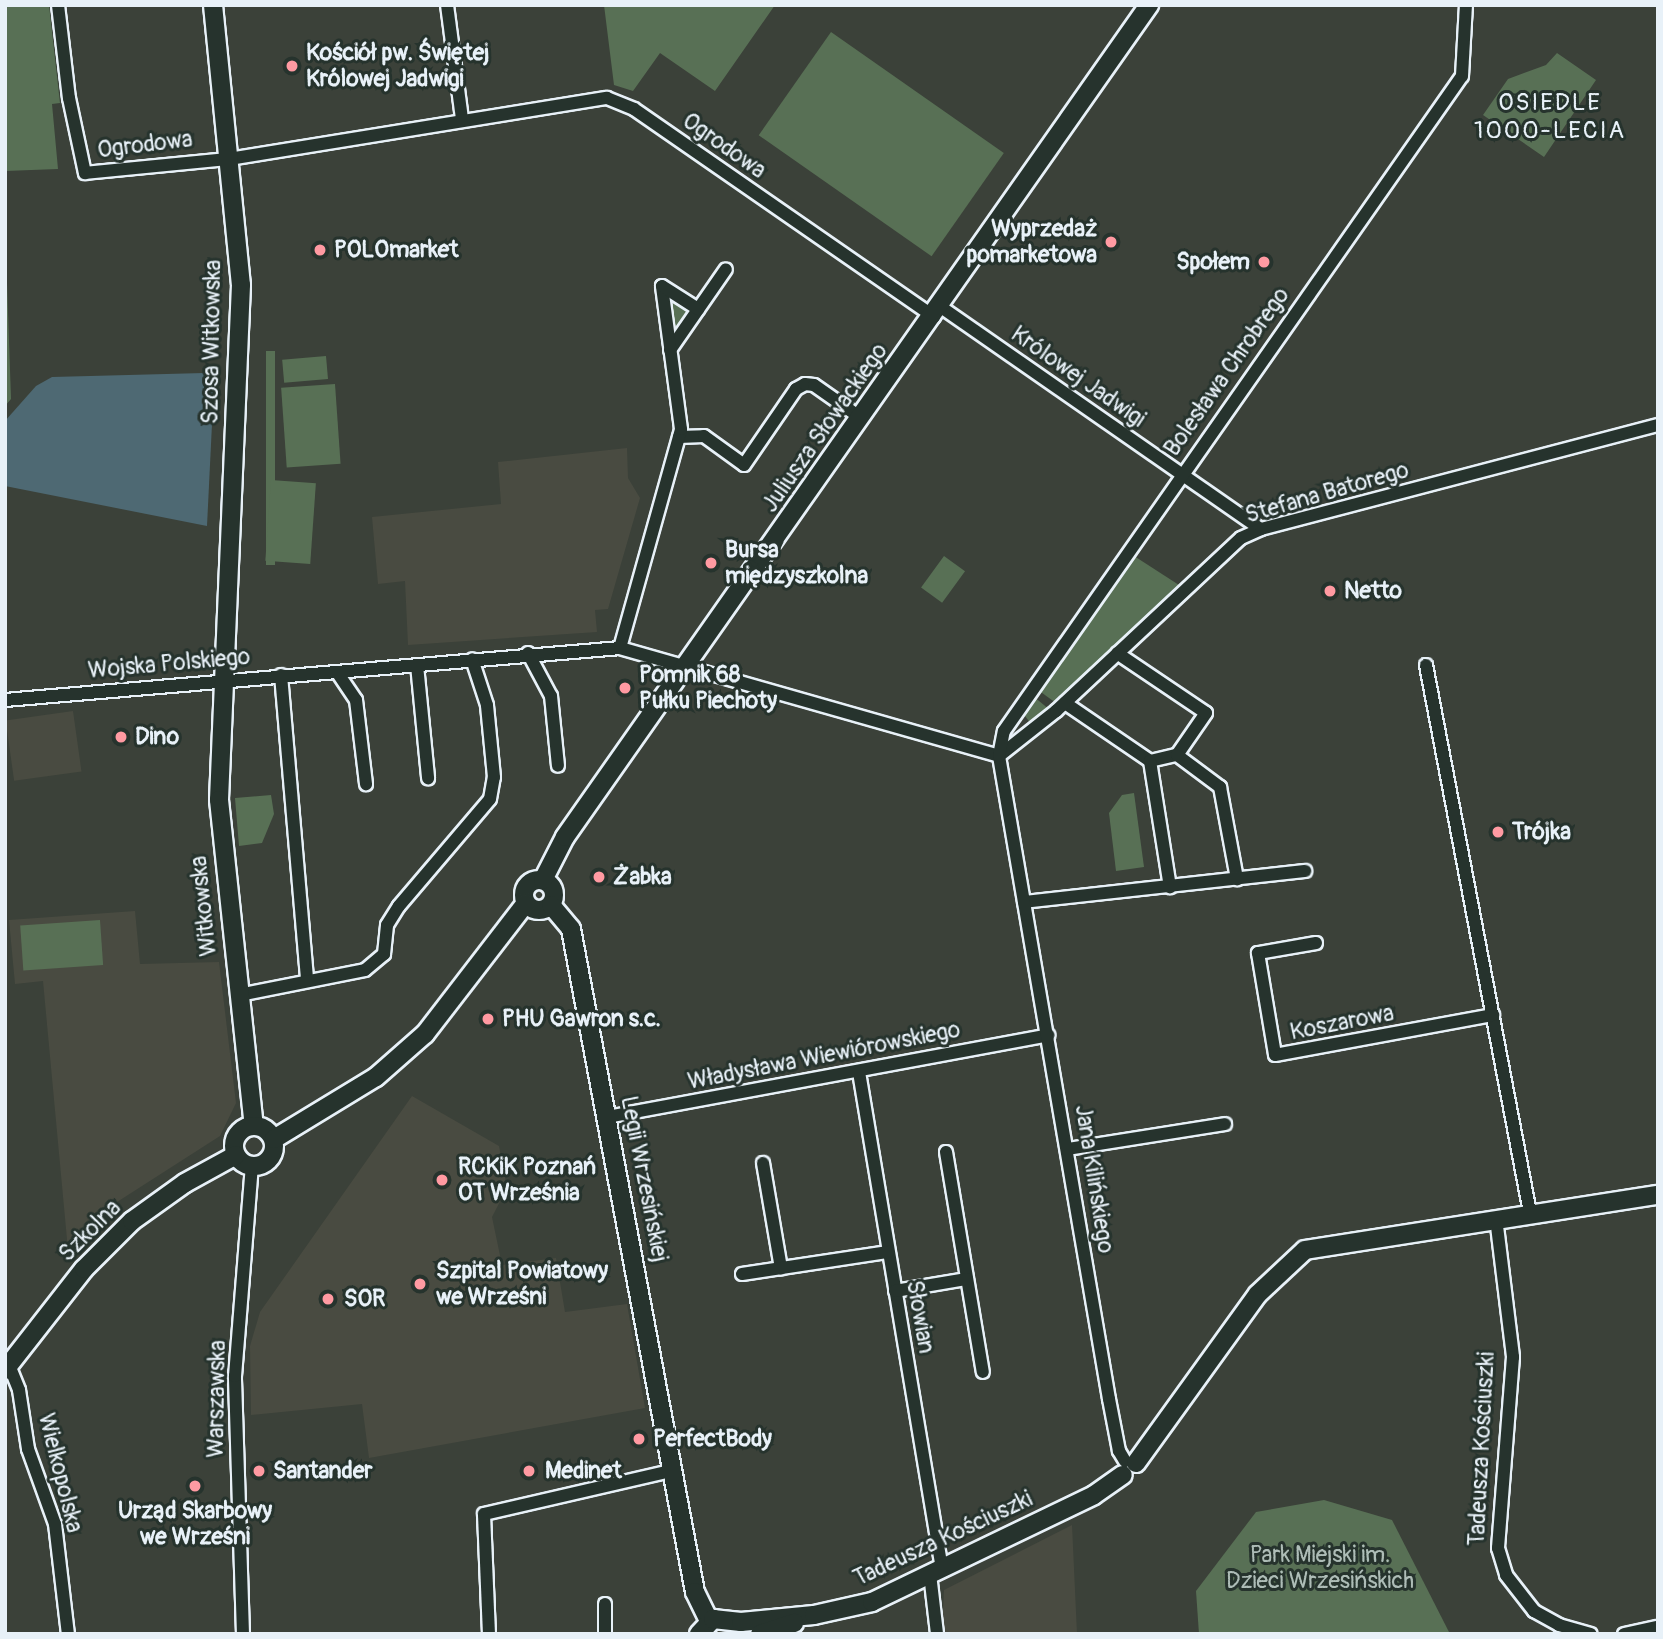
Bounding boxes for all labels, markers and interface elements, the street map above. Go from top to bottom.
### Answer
place label: Kościół pw. Świętej Królowej Jadwigi [306,39,489,93]
marker: Kościół pw. Świętej Królowej Jadwigi [284,58,300,74]
district label: OSIEDLE 1000-LECIA [1475,89,1625,145]
street label: Ogrodowa [677,107,771,185]
street label: Ogrodowa [96,125,194,165]
place label: Wyprzedaż pomarketowa [967,215,1097,269]
marker: Wyprzedaż pomarketowa [1103,234,1119,250]
place label: POLOmarket [334,236,458,264]
marker: POLOmarket [312,242,328,258]
place label: Społem [1176,248,1250,276]
marker: Społem [1256,254,1272,270]
street label: Szosa Witkowska [197,260,227,424]
street label: Bolesława Chrobrego [1159,282,1295,462]
street label: Królowej Jadwigi [1006,320,1150,434]
street label: Juliusza Słowackiego [756,338,894,518]
street label: Stefana Batorego [1242,456,1412,530]
place label: Bursa międzyszkolna [725,536,868,590]
marker: Bursa międzyszkolna [703,555,719,571]
place label: Netto [1344,577,1402,605]
marker: Netto [1322,583,1338,599]
street label: Wojska Polskiego [87,643,251,685]
place label: Pomnik 68 Pułku Piechoty [639,661,777,715]
marker: Pomnik 68 Pułku Piechoty [617,680,633,696]
place label: Dino [135,723,179,751]
marker: Dino [113,729,129,745]
place label: Trójka [1512,818,1571,846]
marker: Trójka [1490,824,1506,840]
street label: Witkowska [185,854,223,958]
place label: Żabka [613,863,672,891]
marker: Żabka [591,869,607,885]
street label: Koszarowa [1288,999,1396,1047]
place label: PHU Gawron s.c. [502,1005,661,1033]
marker: PHU Gawron s.c. [480,1011,496,1027]
street label: Władysława Wiewiórowskiego [685,1016,963,1096]
street label: Legii Wrzesińskiej [614,1094,674,1264]
street label: Jana Kilińskiego [1069,1103,1119,1255]
place label: RCKiK Poznań OT Września [458,1153,596,1207]
marker: RCKiK Poznań OT Września [432,1170,452,1190]
street label: Szkolna [53,1194,127,1268]
place label: Szpital Powiatowy we Wrześni [436,1257,608,1311]
marker: Szpital Powiatowy we Wrześni [410,1274,430,1294]
street label: Słowian [900,1278,940,1356]
place label: SOR [344,1285,385,1313]
marker: SOR [318,1289,338,1309]
street label: Warszawska [202,1340,232,1458]
street label: Tadeusza Kościuszki [1463,1351,1501,1547]
street label: Wielkopolska [32,1410,88,1536]
place label: PerfectBody [653,1425,772,1453]
marker: PerfectBody [631,1431,647,1447]
place label: Santander [273,1457,373,1485]
place label: Medinet [545,1457,622,1485]
marker: Medinet [519,1461,539,1481]
marker: Santander [251,1463,267,1479]
marker: Urząd Skarbowy we Wrześni [187,1478,203,1494]
street label: Tadeusza Kościuszki [849,1485,1037,1593]
place label: Urząd Skarbowy we Wrześni [118,1497,272,1551]
park label: Park Miejski im. Dzieci Wrzesińskich [1226,1541,1414,1595]

